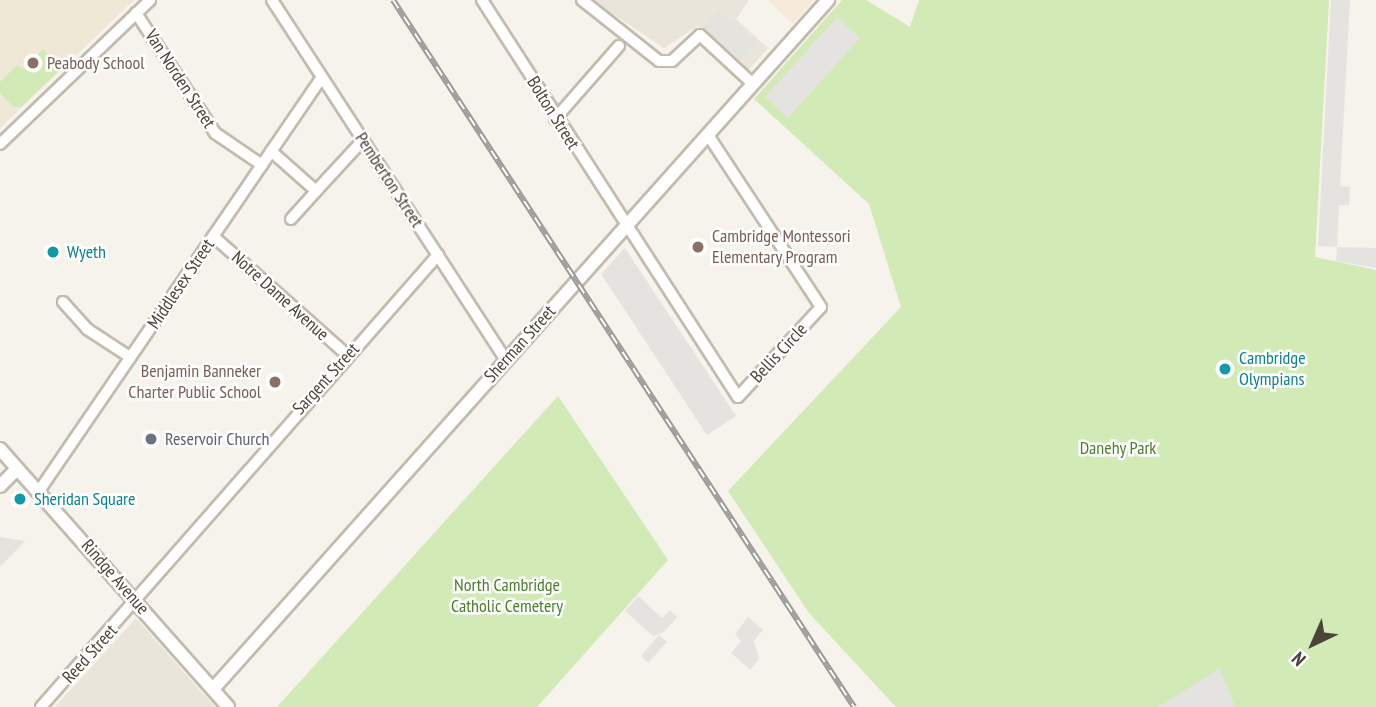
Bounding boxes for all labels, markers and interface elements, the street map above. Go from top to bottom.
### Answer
street label: Van Norden Street [140,26,220,132]
place label: Peabody School [47,52,145,74]
marker: Peabody School [25,55,41,71]
street label: Bolton Street [522,73,584,153]
street label: Pemberton Street [350,128,428,232]
place label: Cambridge Montessori Elementary Program [712,226,851,268]
street label: Middlesex Street [143,235,219,333]
marker: Cambridge Montessori Elementary Program [690,239,706,255]
place label: Wyeth [67,241,106,263]
marker: Wyeth [45,244,61,260]
street label: Notre Dame Avenue [227,247,333,345]
street label: Sherman Street [480,301,560,387]
street label: Bellis Circle [746,319,812,387]
street label: Sargent Street [288,339,364,419]
place label: Cambridge Olympians [1239,348,1306,390]
place label: Benjamin Banneker Charter Public School [128,361,261,404]
marker: Cambridge Olympians [1217,361,1233,377]
marker: Benjamin Banneker Charter Public School [267,374,283,390]
place label: Reservoir Church [165,428,269,450]
marker: Reservoir Church [143,431,159,447]
park label: Danehy Park [1079,437,1157,459]
place label: Sheridan Square [34,488,135,510]
marker: Sheridan Square [12,491,28,507]
street label: Rindge Avenue [76,535,154,619]
park label: North Cambridge Catholic Cemetery [451,575,563,618]
north arrow [1278,609,1348,679]
street label: Reed Street [58,620,122,688]
text: N [1286,647,1310,671]

